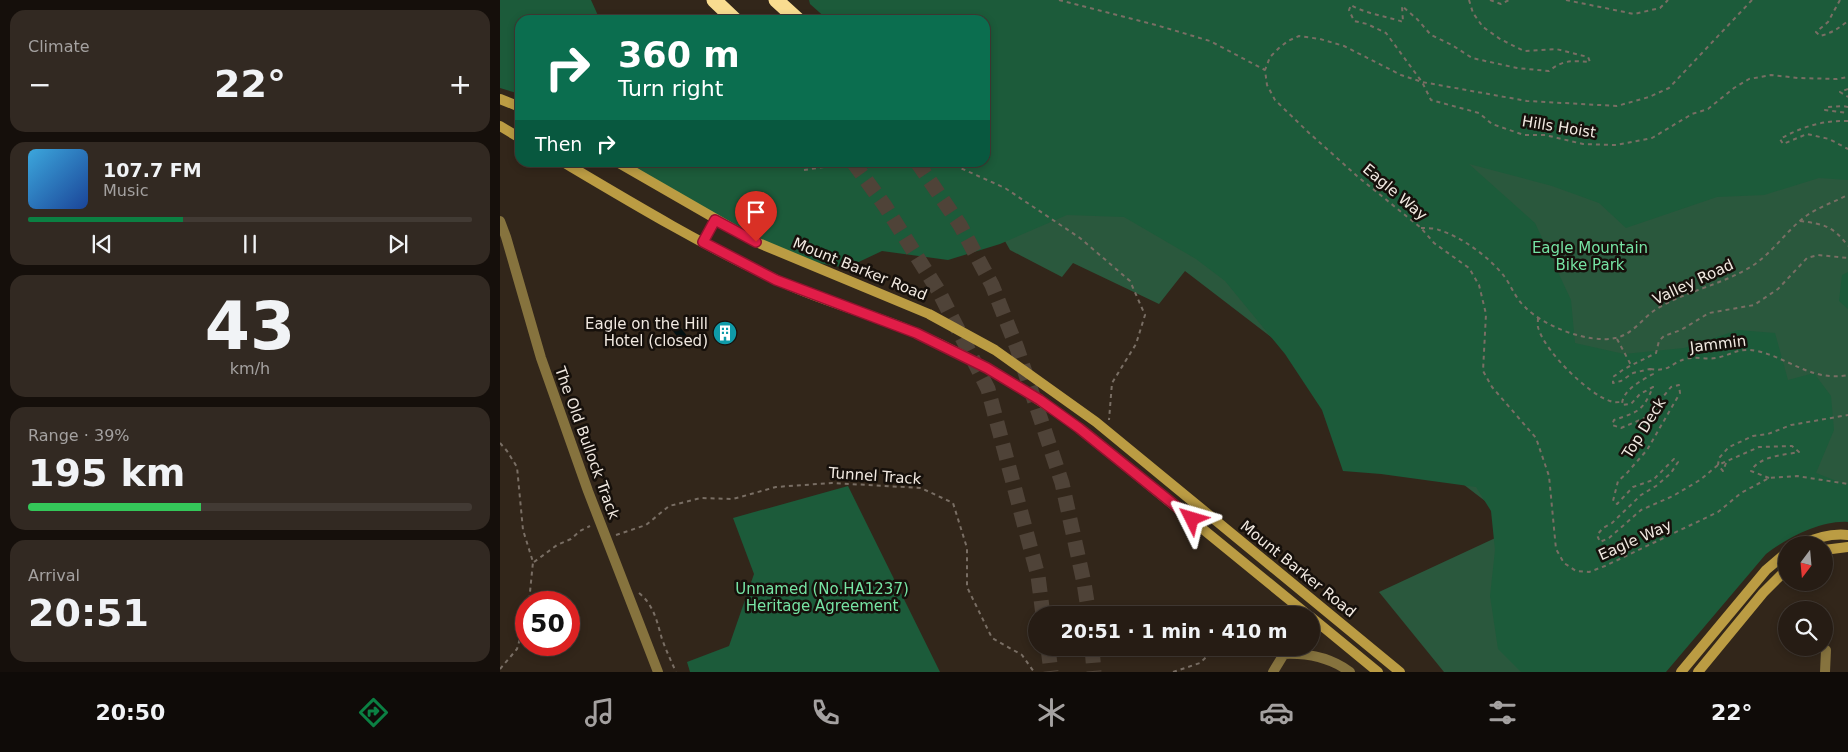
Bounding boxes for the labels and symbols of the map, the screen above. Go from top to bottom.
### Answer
street label: Hills Hoist [1521,112,1597,142]
street label: Eagle Way [1359,160,1431,224]
pin [735,191,777,242]
street label: Mount Barker Road [790,234,930,304]
park label: Eagle Mountain Bike Park [1532,239,1648,274]
street label: Valley Road [1650,255,1736,309]
place label: Eagle on the Hill Hotel (closed) [585,315,708,350]
building icon: Eagle on the Hill Hotel (closed) [712,320,738,346]
street label: Jammin [1688,332,1747,356]
street label: The Old Bullock Track [551,363,623,522]
street label: Top Deck [1618,394,1670,462]
street label: Tunnel Track [827,464,922,488]
position arrow [1165,492,1217,544]
street label: Eagle Way [1596,516,1675,564]
street label: Mount Barker Road [1237,517,1359,621]
north arrow [1778,536,1832,591]
park label: Unnamed (No.HA1237) Heritage Agreement [735,580,909,615]
speed limit sign: 50 [515,591,580,656]

